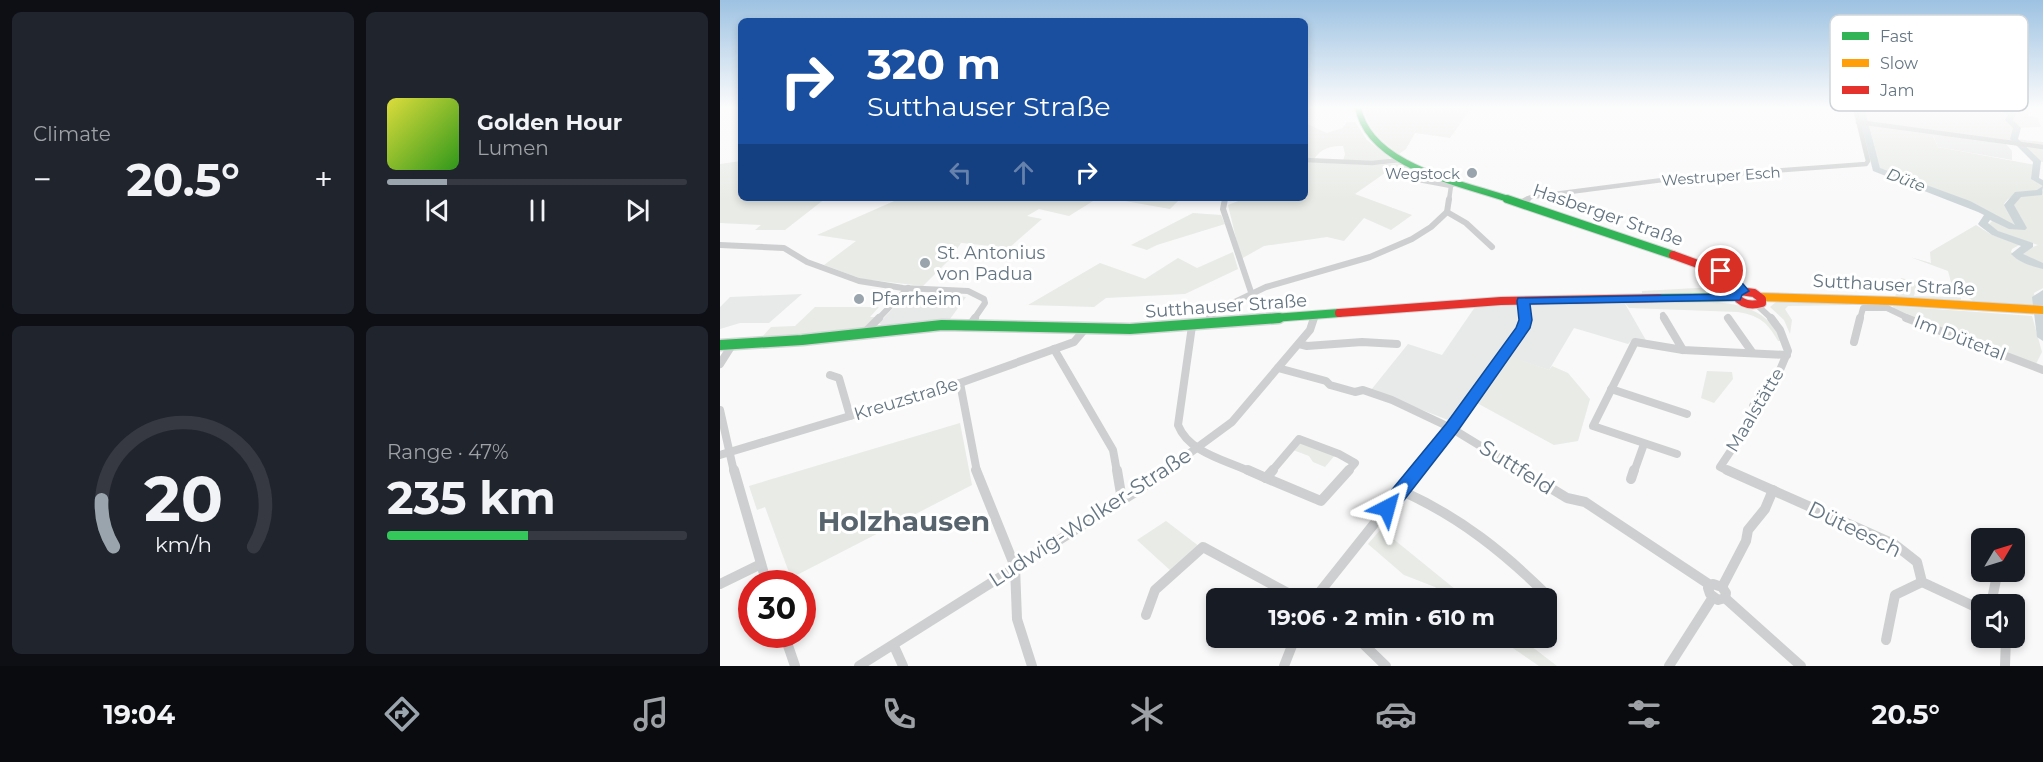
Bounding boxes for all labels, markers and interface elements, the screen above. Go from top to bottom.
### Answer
legend [1830,15,2028,111]
text: Fast [1880,27,1914,46]
text: 320 m [867,38,1001,90]
icon: right [768,42,846,120]
text: Slow [1880,54,1918,73]
text: Jam [1879,81,1914,100]
text: Sutthauser Straße [867,90,1111,123]
text: Golden Hour [477,109,622,136]
text: Climate [33,122,111,146]
text: Lumen [477,136,549,160]
text: 20.5° [126,152,240,207]
icon: left [944,156,977,189]
icon: ahead [1007,156,1040,189]
icon: right [1070,156,1103,189]
text: − [33,159,52,199]
text: + [314,159,333,199]
street label: Westruper Esch [1661,162,1781,190]
place label: Wegstock [1385,164,1460,183]
water label: Düte [1884,164,1928,196]
marker: Wegstock [1465,166,1479,180]
street label: Hasberger Straße [1530,179,1686,251]
icon: previous [421,194,454,227]
icon: pause [521,194,554,227]
icon: next [621,194,654,227]
place label: St. Antonius von Padua [937,242,1046,285]
pin [1695,245,1746,296]
icon: arrive [1704,254,1737,287]
marker: St. Antonius von Padua [918,256,932,270]
street label: Sutthauser Straße [1812,270,1976,300]
place label: Pfarrheim [871,288,962,310]
street label: Sutthauser Straße [1144,289,1308,323]
marker: Pfarrheim [852,292,866,306]
street label: Im Dütetal [1911,310,2009,366]
street label: Maalstätte [1721,364,1789,456]
street label: Kreuzstraße [851,373,961,425]
street label: Suttfeld [1475,434,1559,500]
text: Range · 47% [387,440,509,464]
street label: Ludwig-Wolker-Straße [984,442,1196,592]
text: 20 [143,461,223,537]
text: 235 km [387,470,556,525]
position arrow [1355,476,1419,540]
street label: Düteesch [1804,496,1906,562]
district label: Holzhausen [818,504,990,538]
north arrow [1971,528,2025,582]
map controls [1971,528,2025,648]
text: km/h [154,531,212,557]
speed limit sign: 30 [738,570,816,648]
button: sound [1971,594,2025,648]
text: 19:06 · 2 min · 610 m [1268,604,1495,631]
icon: directions [381,693,423,735]
icon: music [630,693,672,735]
icon: phone [878,693,920,735]
icon: climate [1126,693,1168,735]
icon: car [1375,693,1417,735]
icon: filters [1623,693,1665,735]
text: 19:04 [103,698,175,731]
text: 20.5° [1872,698,1940,731]

